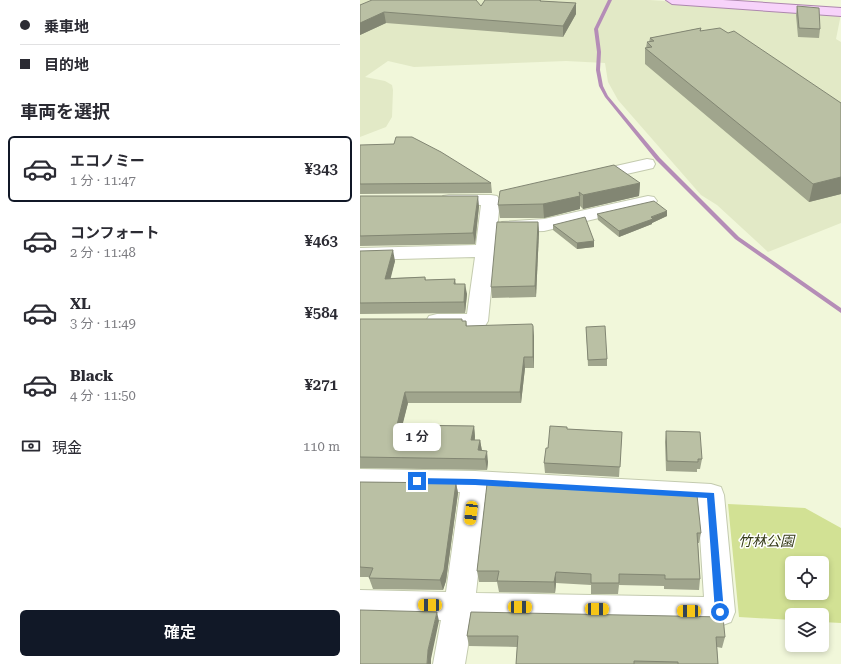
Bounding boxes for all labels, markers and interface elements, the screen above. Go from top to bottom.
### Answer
text: 乗車地 [44,18,89,36]
text: 目的地 [44,56,89,74]
text: 車両を選択 [20,101,110,122]
icon: car [22,151,58,187]
text: エコノミー [70,152,145,170]
text: ¥343 [304,160,338,178]
text: 1 分 · 11:47 [70,173,136,188]
icon: car [22,223,58,259]
text: コンフォート [70,224,160,242]
text: ¥463 [304,232,338,250]
text: 2 分 · 11:48 [70,245,136,260]
icon: car [22,295,58,331]
text: XL [70,295,91,313]
text: ¥584 [304,304,338,322]
text: 3 分 · 11:49 [70,316,136,331]
icon: car [22,367,58,403]
text: Black [70,367,113,385]
text: ¥271 [304,376,338,394]
text: 4 分 · 11:50 [70,388,136,403]
callout: 1 分 [393,423,441,451]
text: 1 分 [405,429,429,444]
icon: cash [20,435,42,457]
text: 現金 [52,439,82,457]
text: 110 m [303,439,340,454]
route end [408,472,426,490]
car [464,500,478,526]
park label: 竹林公園 [738,533,796,549]
map controls [785,556,829,652]
button: locate [785,556,829,600]
car [418,599,442,611]
car [508,601,532,613]
car [585,603,609,615]
route start [711,603,729,621]
car [677,605,701,617]
button: layers [785,608,829,652]
button: 確定 [20,610,340,656]

